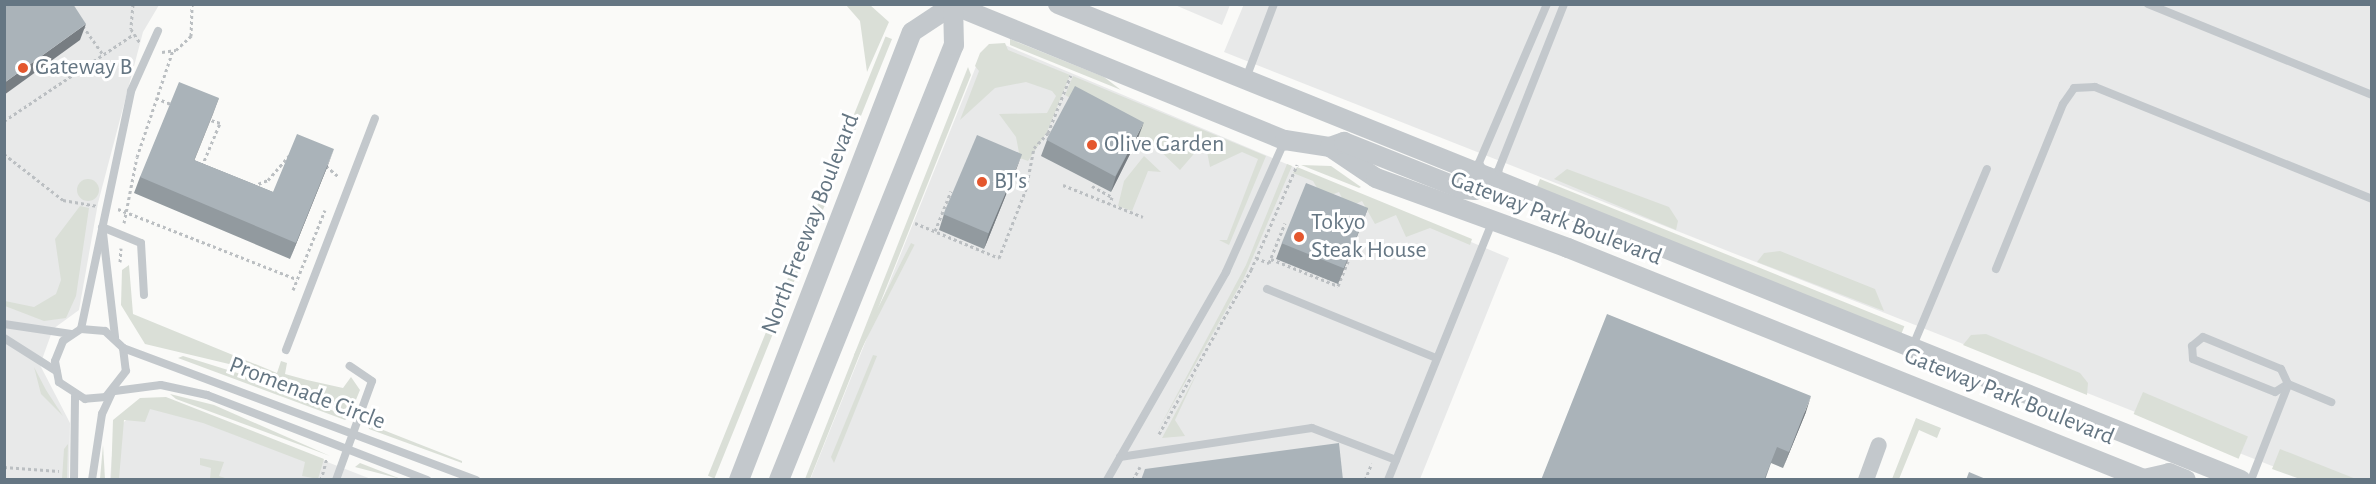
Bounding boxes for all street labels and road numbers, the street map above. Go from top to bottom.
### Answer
street label: North Freeway Boulevard [756,110,866,338]
street label: Gateway Park Boulevard [1446,165,1666,273]
street label: Gateway Park Boulevard [1900,342,2118,452]
street label: Promenade Circle [225,351,389,437]

